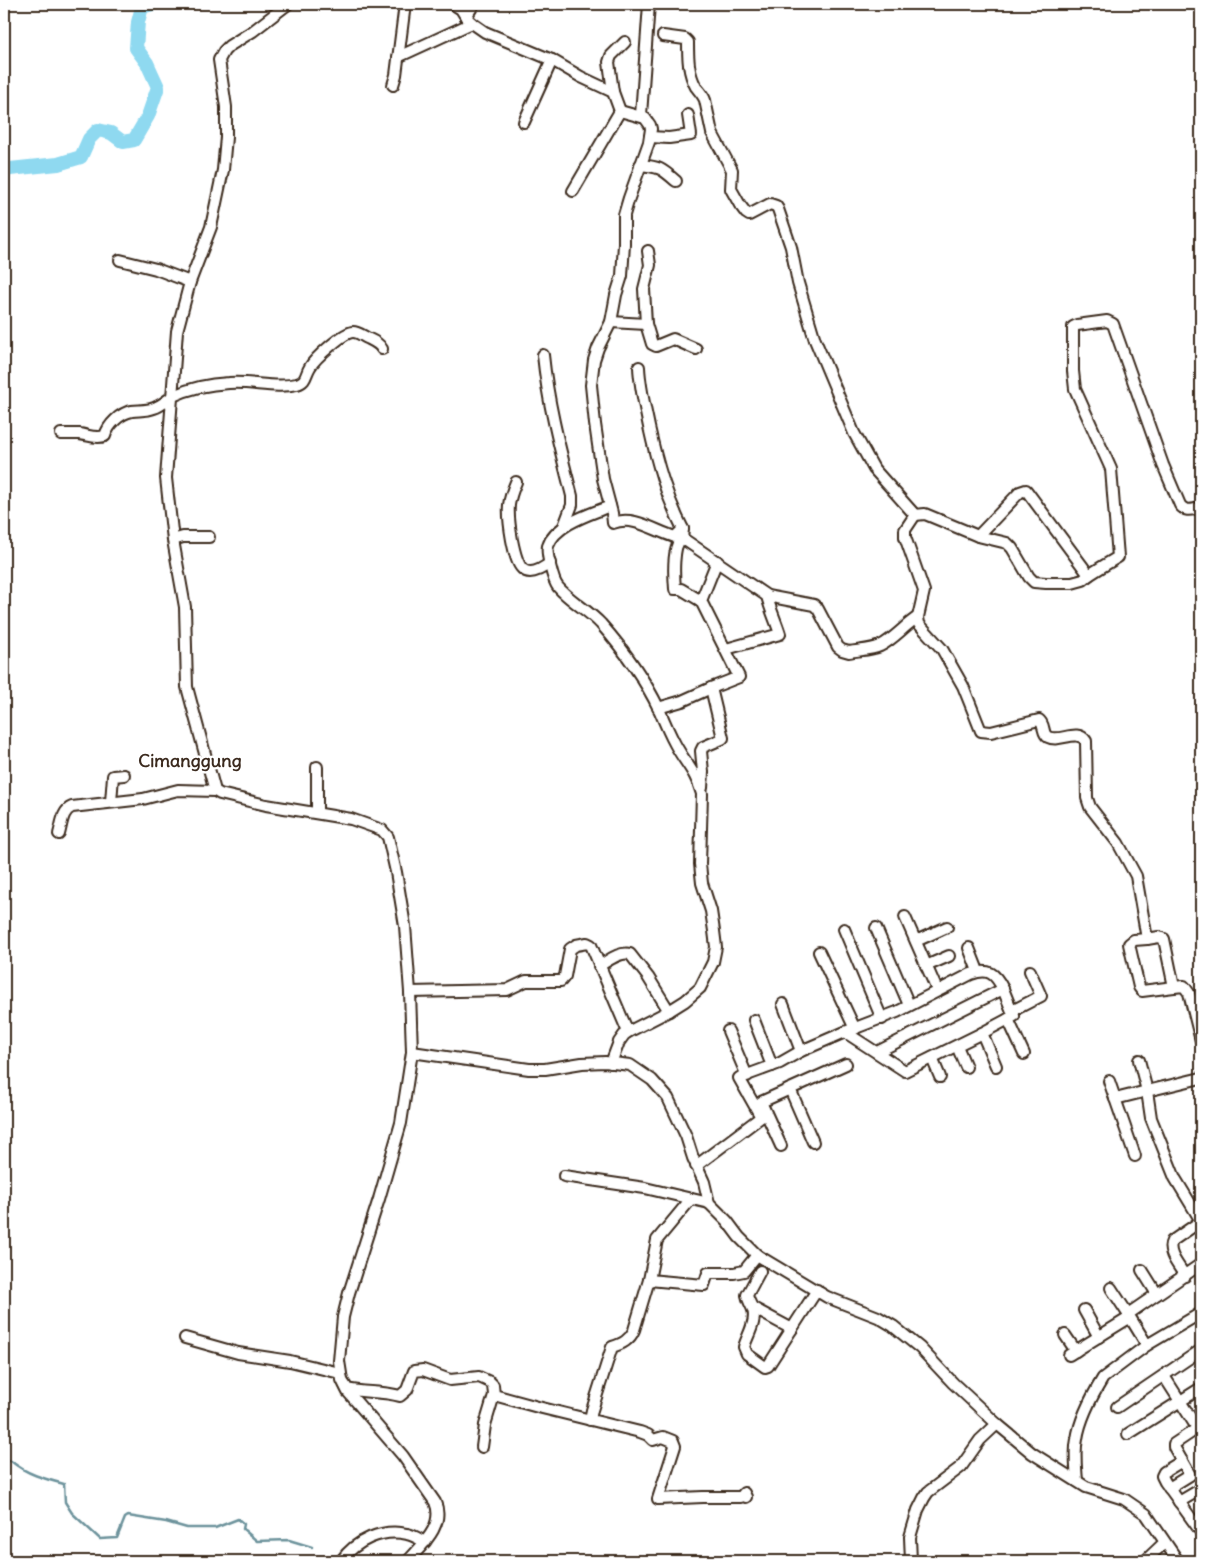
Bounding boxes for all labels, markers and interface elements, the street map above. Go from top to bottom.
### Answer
district label: Cimanggung [138,749,242,772]

